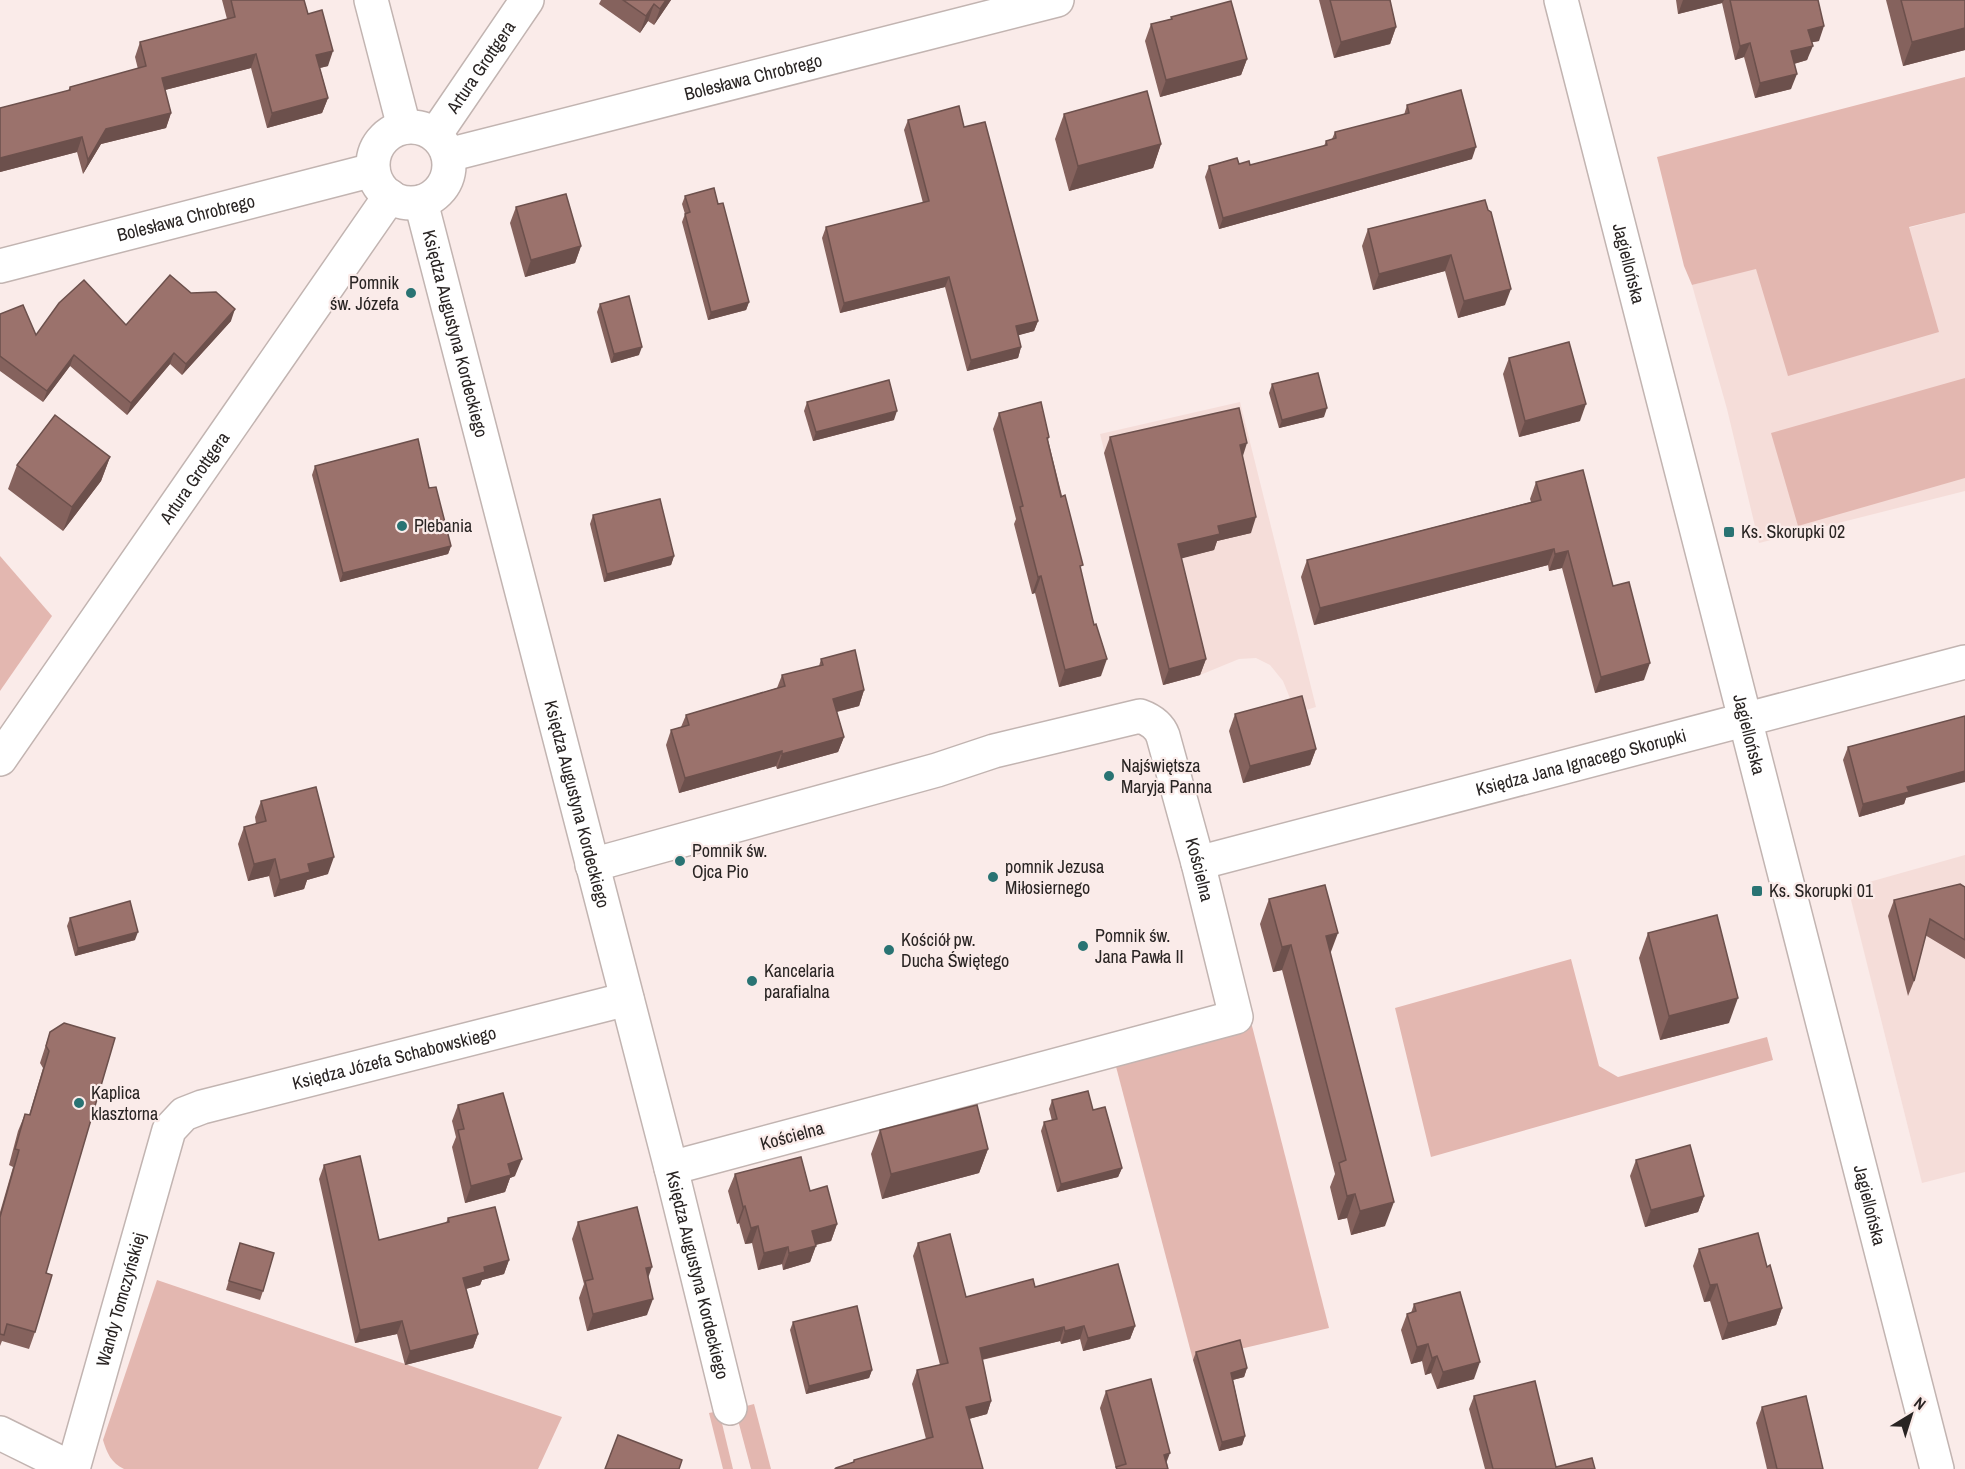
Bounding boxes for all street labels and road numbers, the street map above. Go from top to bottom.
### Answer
street label: Artura Grottgera [440,16,521,119]
street label: Bolesława Chrobrego [682,47,825,106]
street label: Bolesława Chrobrego [114,188,257,247]
street label: Jagiellońska [1607,220,1651,306]
street label: Księdza Augustyna Kordeckiego [417,227,494,440]
street label: Artura Grottgera [153,427,235,529]
street label: Jagiellońska [1727,691,1772,777]
street label: Księdza Augustyna Kordeckiego [538,697,616,911]
street label: Księdza Jana Ignacego Skorupki [1473,723,1689,802]
street label: Kościelna [1180,835,1220,904]
street label: Księdza Józefa Schabowskiego [290,1020,499,1096]
street label: Kościelna [757,1115,826,1156]
street label: Jagiellońska [1848,1162,1892,1248]
street label: Księdza Augustyna Kordeckiego [660,1168,735,1382]
street label: Wandy Tomczyńskiej [90,1230,151,1369]

